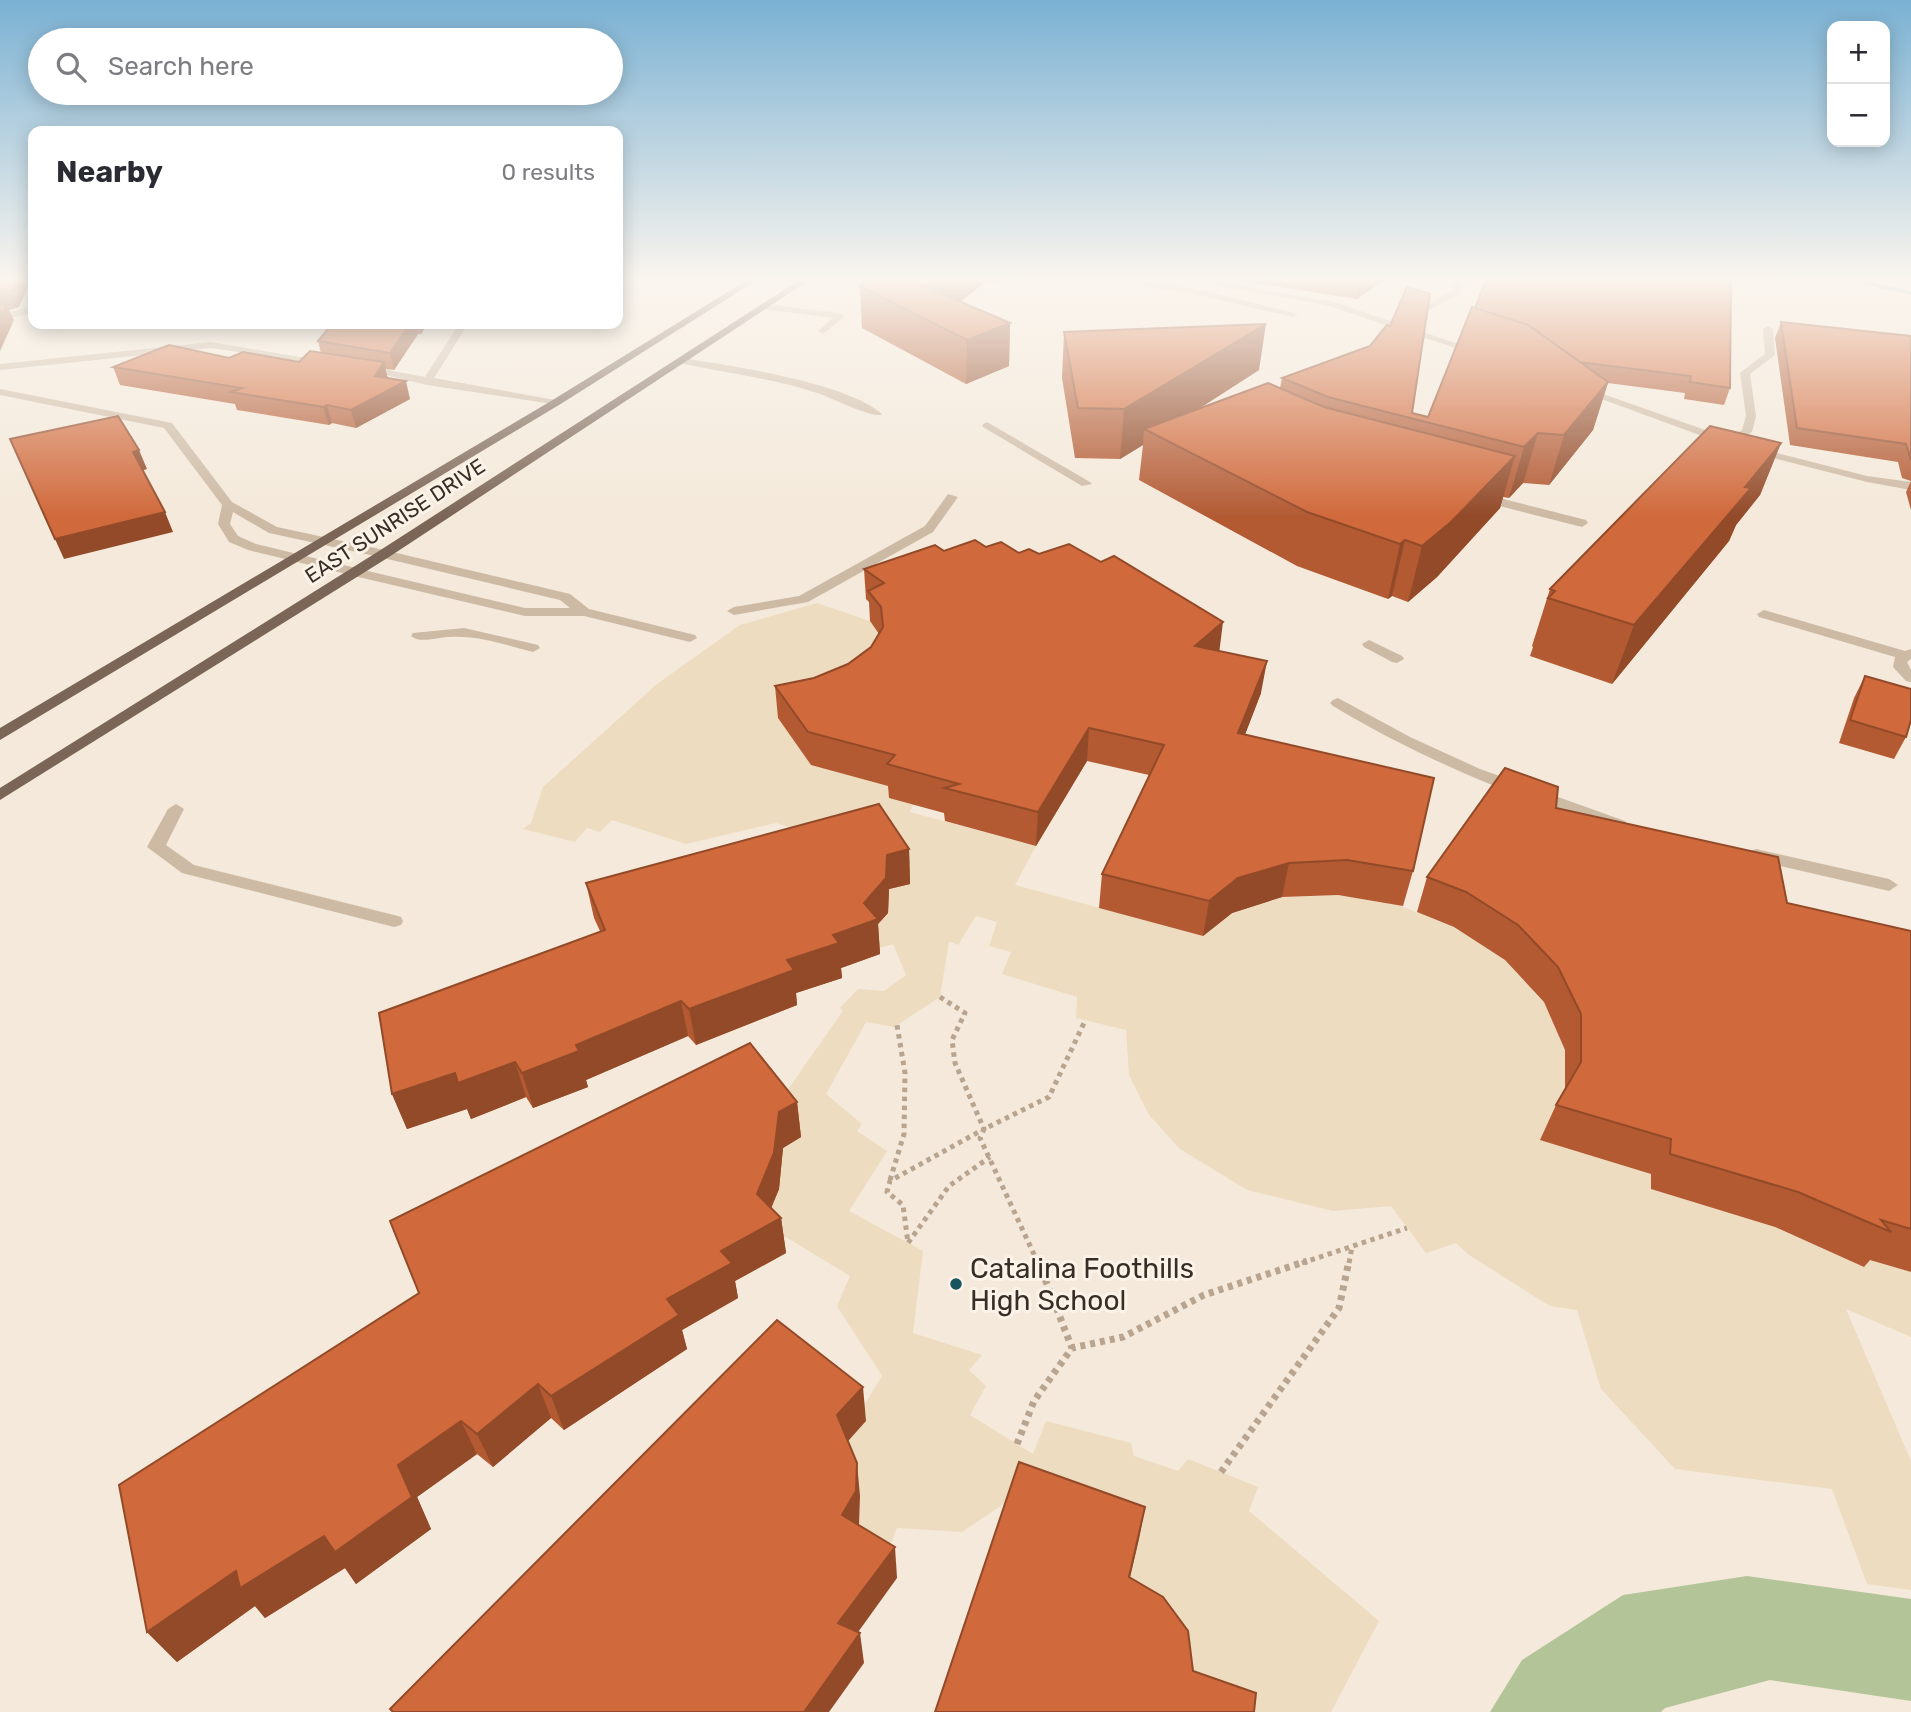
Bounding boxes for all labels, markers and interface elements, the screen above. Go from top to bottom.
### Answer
map controls [1827,21,1890,147]
button: + [1827,21,1890,84]
search box [28,28,623,105]
icon: search [52,48,90,86]
text: Search here [108,51,254,82]
button: − [1827,84,1890,147]
text: Nearby [56,154,163,190]
text: 0 results [501,158,595,186]
street label: EAST SUNRISE DRIVE [300,453,489,588]
place label: Catalina Foothills High School [970,1252,1194,1317]
marker: Catalina Foothills High School [948,1276,964,1292]

